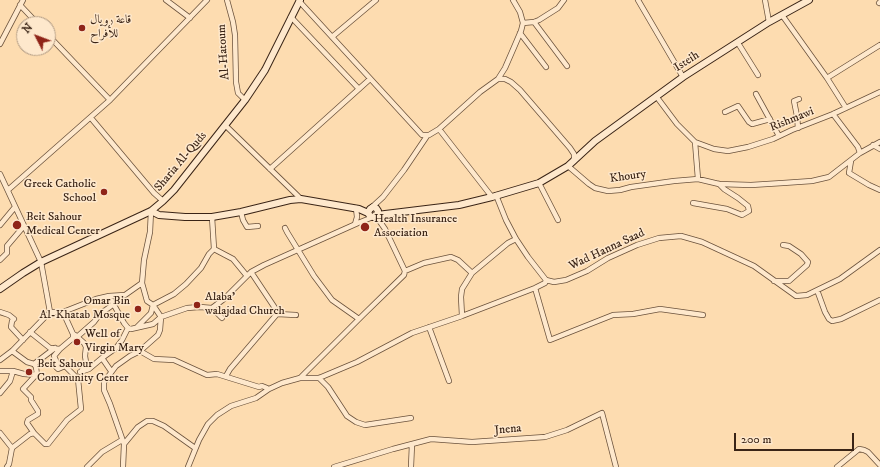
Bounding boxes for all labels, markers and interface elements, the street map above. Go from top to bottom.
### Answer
place label: قاعة رويال للأفراح [90,14,131,42]
north arrow [16,16,56,56]
text: N [20,21,36,37]
marker: قاعة رويال للأفراح [77,23,87,33]
street label: Al-Hatoum [215,24,233,80]
street label: Isteih [672,49,702,75]
street label: Rishmawi [768,105,816,135]
street label: Sharia Al-Quds [152,129,210,195]
street label: Khoury [609,167,647,187]
place label: Greek Catholic School [24,178,96,206]
marker: Greek Catholic School [99,187,109,197]
place label: Beit Sahour Medical Center [26,211,100,239]
place label: Health Insurance Association [374,213,457,241]
marker: Beit Sahour Medical Center [11,219,23,231]
marker: Health Insurance Association [359,221,371,233]
street label: Wad Hanna Saad [567,226,647,274]
place label: Alaba' walajdad Church [205,291,285,319]
place label: Omar Bin Al-Khatab Mosque [40,295,130,323]
marker: Alaba' walajdad Church [192,300,202,310]
marker: Omar Bin Al-Khatab Mosque [133,304,143,314]
place label: Well of Virgin Mary [85,328,144,356]
marker: Well of Virgin Mary [72,337,82,347]
place label: Beit Sahour Community Center [37,358,128,386]
marker: Beit Sahour Community Center [24,367,34,377]
street label: Jnena [494,422,522,438]
scale bar [736,425,856,451]
text: 200 m [741,432,771,447]

